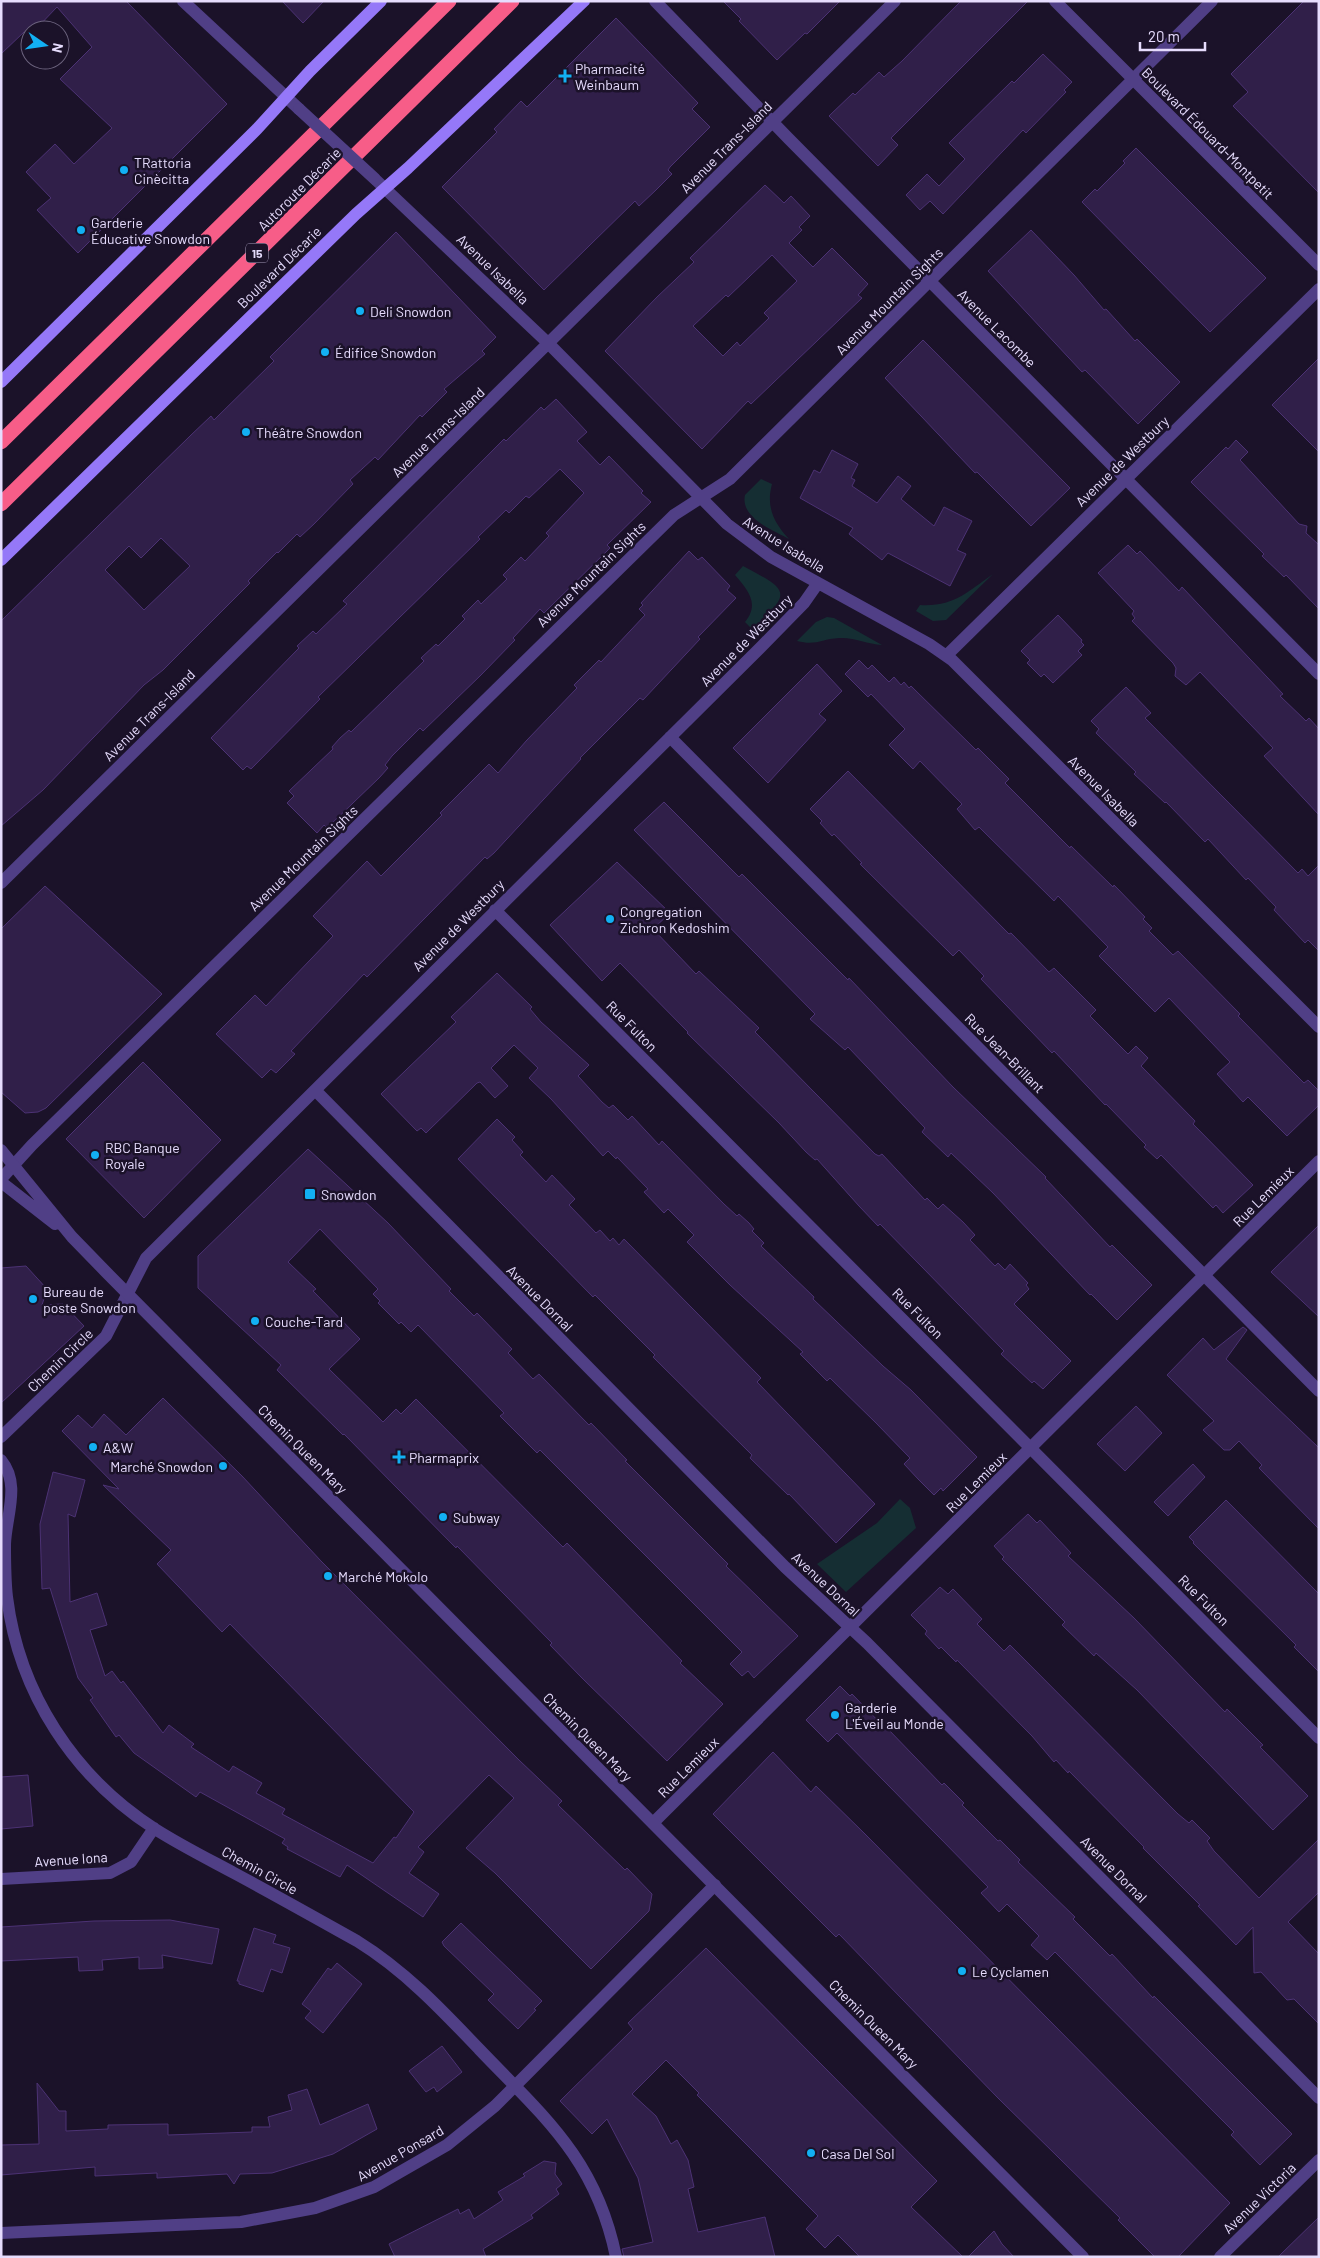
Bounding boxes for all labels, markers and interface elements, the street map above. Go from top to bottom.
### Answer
north arrow [20,20,70,70]
scale bar [1140,20,1205,52]
text: 20 m [1148,27,1180,45]
text: N [49,42,67,54]
place label: Pharmacité Weinbaum [575,60,645,93]
street label: Boulevard Édouard-Montpetit [1139,64,1277,202]
marker: Pharmacité Weinbaum [559,70,571,82]
street label: Avenue Trans-Island [677,98,775,196]
street label: Autoroute Décarie [254,144,344,234]
place label: TRattoria Cinècitta [134,154,191,187]
marker: TRattoria Cinècitta [118,164,130,176]
place label: Garderie Éducative Snowdon [91,214,210,247]
street label: Boulevard Décarie [233,223,325,311]
marker: Garderie Éducative Snowdon [75,224,87,236]
street label: Avenue Isabella [453,230,533,308]
road number: 15 [246,244,268,262]
street label: Avenue Mountain Sights [832,244,946,358]
street label: Avenue Lacombe [954,285,1040,371]
place label: Deli Snowdon [370,303,451,320]
marker: Deli Snowdon [354,305,366,317]
place label: Édifice Snowdon [335,344,436,361]
marker: Édifice Snowdon [319,346,331,358]
street label: Avenue Trans-Island [388,383,488,481]
street label: Avenue de Westbury [1072,412,1173,510]
place label: Théâtre Snowdon [256,424,362,441]
marker: Théâtre Snowdon [240,426,252,438]
street label: Avenue Isabella [740,512,828,576]
street label: Avenue Mountain Sights [533,517,649,630]
street label: Avenue de Westbury [696,590,796,690]
street label: Avenue Trans-Island [100,666,198,764]
street label: Avenue Isabella [1065,752,1143,830]
street label: Avenue Mountain Sights [245,801,361,914]
street label: Avenue de Westbury [408,875,508,975]
place label: Congregation Zichron Kedoshim [620,903,730,936]
marker: Congregation Zichron Kedoshim [604,913,616,925]
street label: Rue Fulton [603,997,661,1055]
street label: Rue Jean-Brillant [962,1010,1048,1096]
place label: RBC Banque Royale [105,1139,180,1172]
marker: RBC Banque Royale [89,1149,101,1161]
street label: Rue Lemieux [1229,1162,1297,1230]
place label: Snowdon [321,1186,377,1203]
marker: Snowdon [303,1187,317,1201]
street label: Avenue Dornal [503,1261,577,1335]
place label: Bureau de poste Snowdon [43,1283,136,1316]
street label: Rue Fulton [889,1284,947,1342]
marker: Bureau de poste Snowdon [27,1293,39,1305]
place label: Couche-Tard [265,1313,343,1330]
marker: Couche-Tard [249,1315,261,1327]
street label: Chemin Circle [24,1325,96,1395]
street label: Chemin Queen Mary [255,1401,351,1497]
place label: A&W [103,1439,133,1456]
marker: A&W [87,1441,99,1453]
street label: Rue Lemieux [942,1448,1010,1516]
place label: Pharmaprix [409,1449,479,1466]
marker: Pharmaprix [393,1451,405,1463]
place label: Marché Snowdon [110,1458,213,1475]
marker: Marché Snowdon [217,1460,229,1472]
place label: Subway [453,1509,500,1526]
marker: Subway [437,1511,449,1523]
street label: Avenue Dornal [789,1548,863,1620]
place label: Marché Mokolo [338,1568,428,1585]
marker: Marché Mokolo [322,1570,334,1582]
street label: Rue Fulton [1175,1571,1233,1629]
street label: Chemin Queen Mary [540,1689,636,1785]
place label: Garderie L'Éveil au Monde [845,1699,944,1732]
marker: Garderie L'Éveil au Monde [829,1709,841,1721]
street label: Rue Lemieux [654,1733,722,1801]
street label: Avenue Dornal [1077,1832,1151,1906]
street label: Chemin Circle [219,1842,301,1898]
street label: Avenue Iona [34,1848,108,1870]
place label: Le Cyclamen [972,1963,1049,1980]
marker: Le Cyclamen [956,1965,968,1977]
street label: Chemin Queen Mary [826,1976,922,2072]
street label: Avenue Ponsard [354,2121,446,2185]
place label: Casa Del Sol [821,2145,894,2162]
marker: Casa Del Sol [805,2147,817,2159]
street label: Avenue Victoria [1219,2159,1299,2237]

